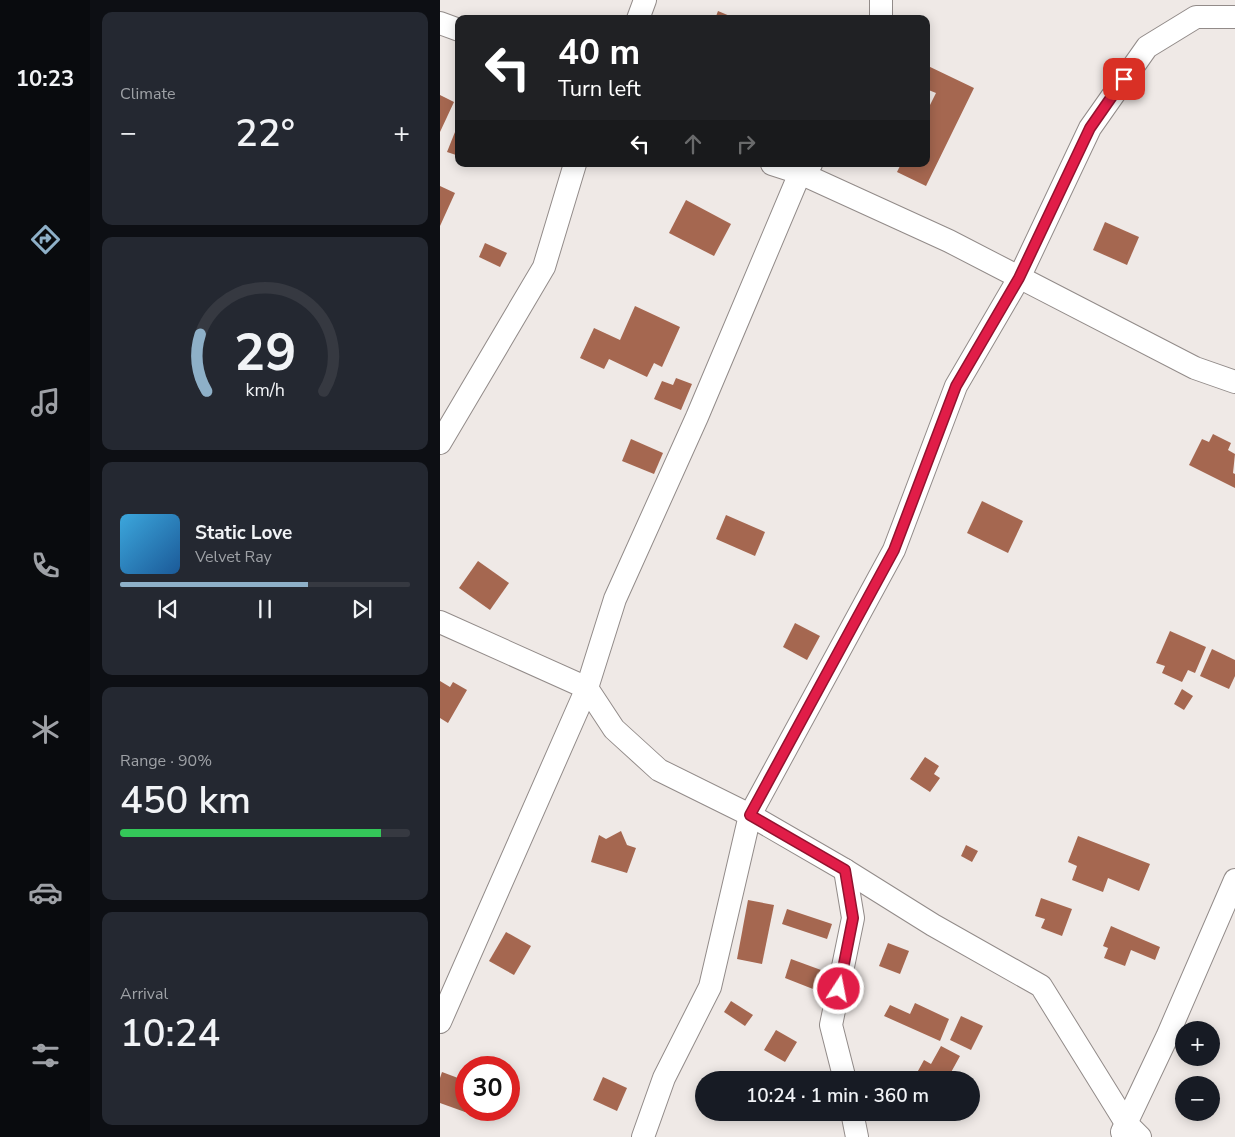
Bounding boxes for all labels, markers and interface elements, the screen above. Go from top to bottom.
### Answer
text: 40 m [558,29,640,76]
icon: left [475,35,540,100]
pin [1103,58,1145,100]
text: 10:23 [16,64,74,94]
icon: arrive [1110,65,1138,93]
text: Turn left [558,74,641,104]
text: Climate [120,83,175,105]
text: 22° [235,108,295,159]
text: − [120,114,137,152]
text: + [393,114,410,152]
icon: left [626,130,654,158]
icon: ahead [679,130,707,158]
icon: right [732,130,760,158]
icon: directions [28,222,63,257]
text: 29 [234,317,296,388]
text: km/h [245,378,285,402]
icon: music [28,385,63,420]
text: Static Love [195,520,292,546]
text: Velvet Ray [195,546,272,568]
icon: phone [28,548,63,583]
icon: previous [154,595,182,623]
icon: pause [251,595,279,623]
icon: next [348,595,376,623]
icon: climate [28,712,63,747]
text: Range · 90% [120,750,212,772]
text: 450 km [120,775,251,826]
icon: car [28,875,63,910]
position arrow [812,962,864,1014]
text: Arrival [120,983,168,1005]
text: 10:24 [120,1008,220,1059]
map controls [1175,1021,1220,1121]
button: + [1175,1021,1220,1066]
icon: filters [28,1038,63,1073]
speed limit sign: 30 [455,1056,520,1121]
button: − [1175,1076,1220,1121]
text: 10:24 · 1 min · 360 m [746,1083,929,1109]

